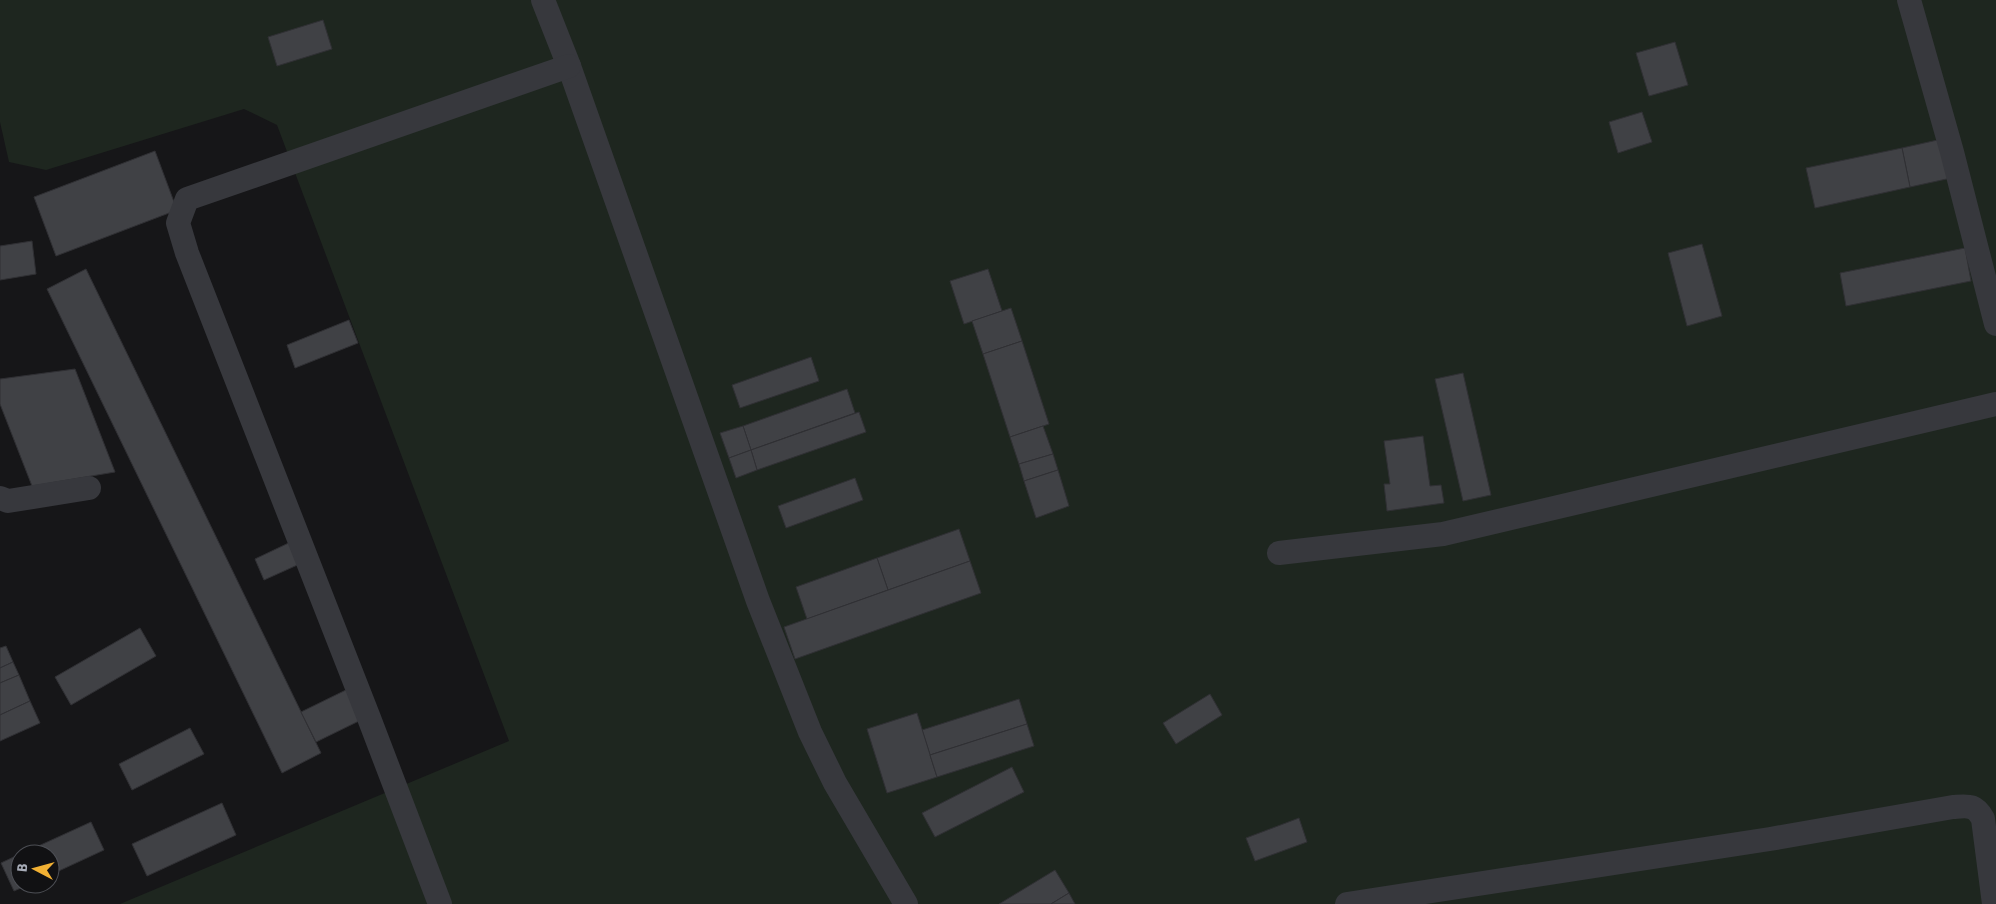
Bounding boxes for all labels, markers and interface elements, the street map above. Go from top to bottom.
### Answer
north arrow [10,844,60,894]
text: B [14,862,32,873]

